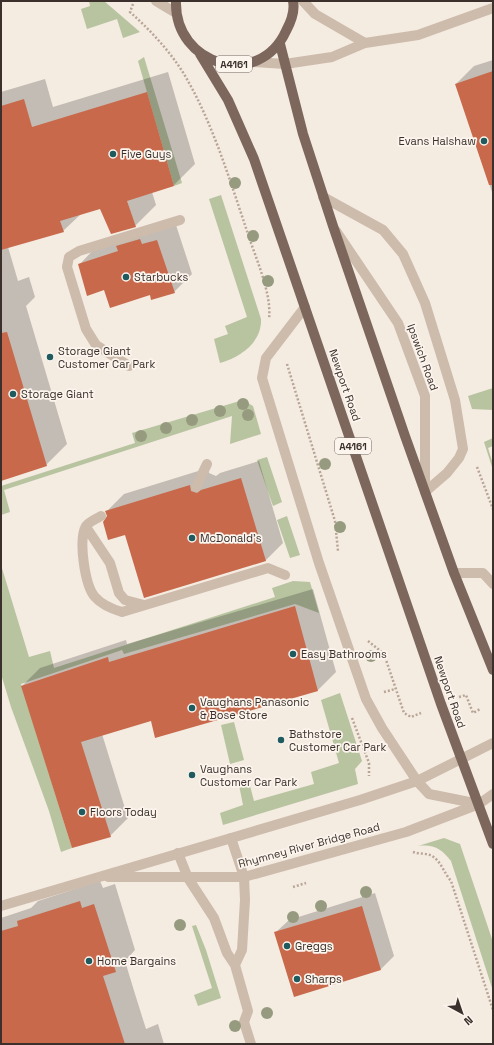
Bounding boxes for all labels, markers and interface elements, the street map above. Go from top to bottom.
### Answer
road number: A4161 [216,56,252,72]
place label: Evans Halshaw [399,134,476,148]
marker: Evans Halshaw [479,136,489,146]
place label: Five Guys [121,147,171,161]
marker: Five Guys [108,149,118,159]
place label: Starbucks [134,270,188,284]
marker: Starbucks [121,272,131,282]
street label: Ipswich Road [404,322,442,392]
place label: Storage Giant Customer Car Park [58,344,155,371]
street label: Newport Road [326,347,364,423]
marker: Storage Giant Customer Car Park [45,352,55,362]
place label: Storage Giant [21,387,94,401]
marker: Storage Giant [8,389,18,399]
road number: A4161 [335,438,371,454]
place label: McDonald's [200,531,262,545]
marker: McDonald's [187,533,197,543]
place label: Easy Bathrooms [301,647,387,661]
marker: Easy Bathrooms [288,649,298,659]
street label: Newport Road [431,654,469,730]
place label: Vaughans Panasonic & Bose Store [200,695,309,722]
marker: Vaughans Panasonic & Bose Store [187,703,197,713]
place label: Bathstore Customer Car Park [289,727,386,754]
marker: Bathstore Customer Car Park [276,735,286,745]
place label: Vaughans Customer Car Park [200,762,297,789]
marker: Vaughans Customer Car Park [187,770,197,780]
place label: Floors Today [90,805,157,819]
marker: Floors Today [77,807,87,817]
street label: Rhymney River Bridge Road [237,819,381,871]
place label: Greggs [295,939,333,953]
marker: Greggs [282,941,292,951]
place label: Home Bargains [97,954,176,968]
marker: Home Bargains [84,956,94,966]
place label: Sharps [305,972,342,986]
marker: Sharps [292,974,302,984]
north arrow [442,993,482,1033]
text: N [461,1013,476,1028]

